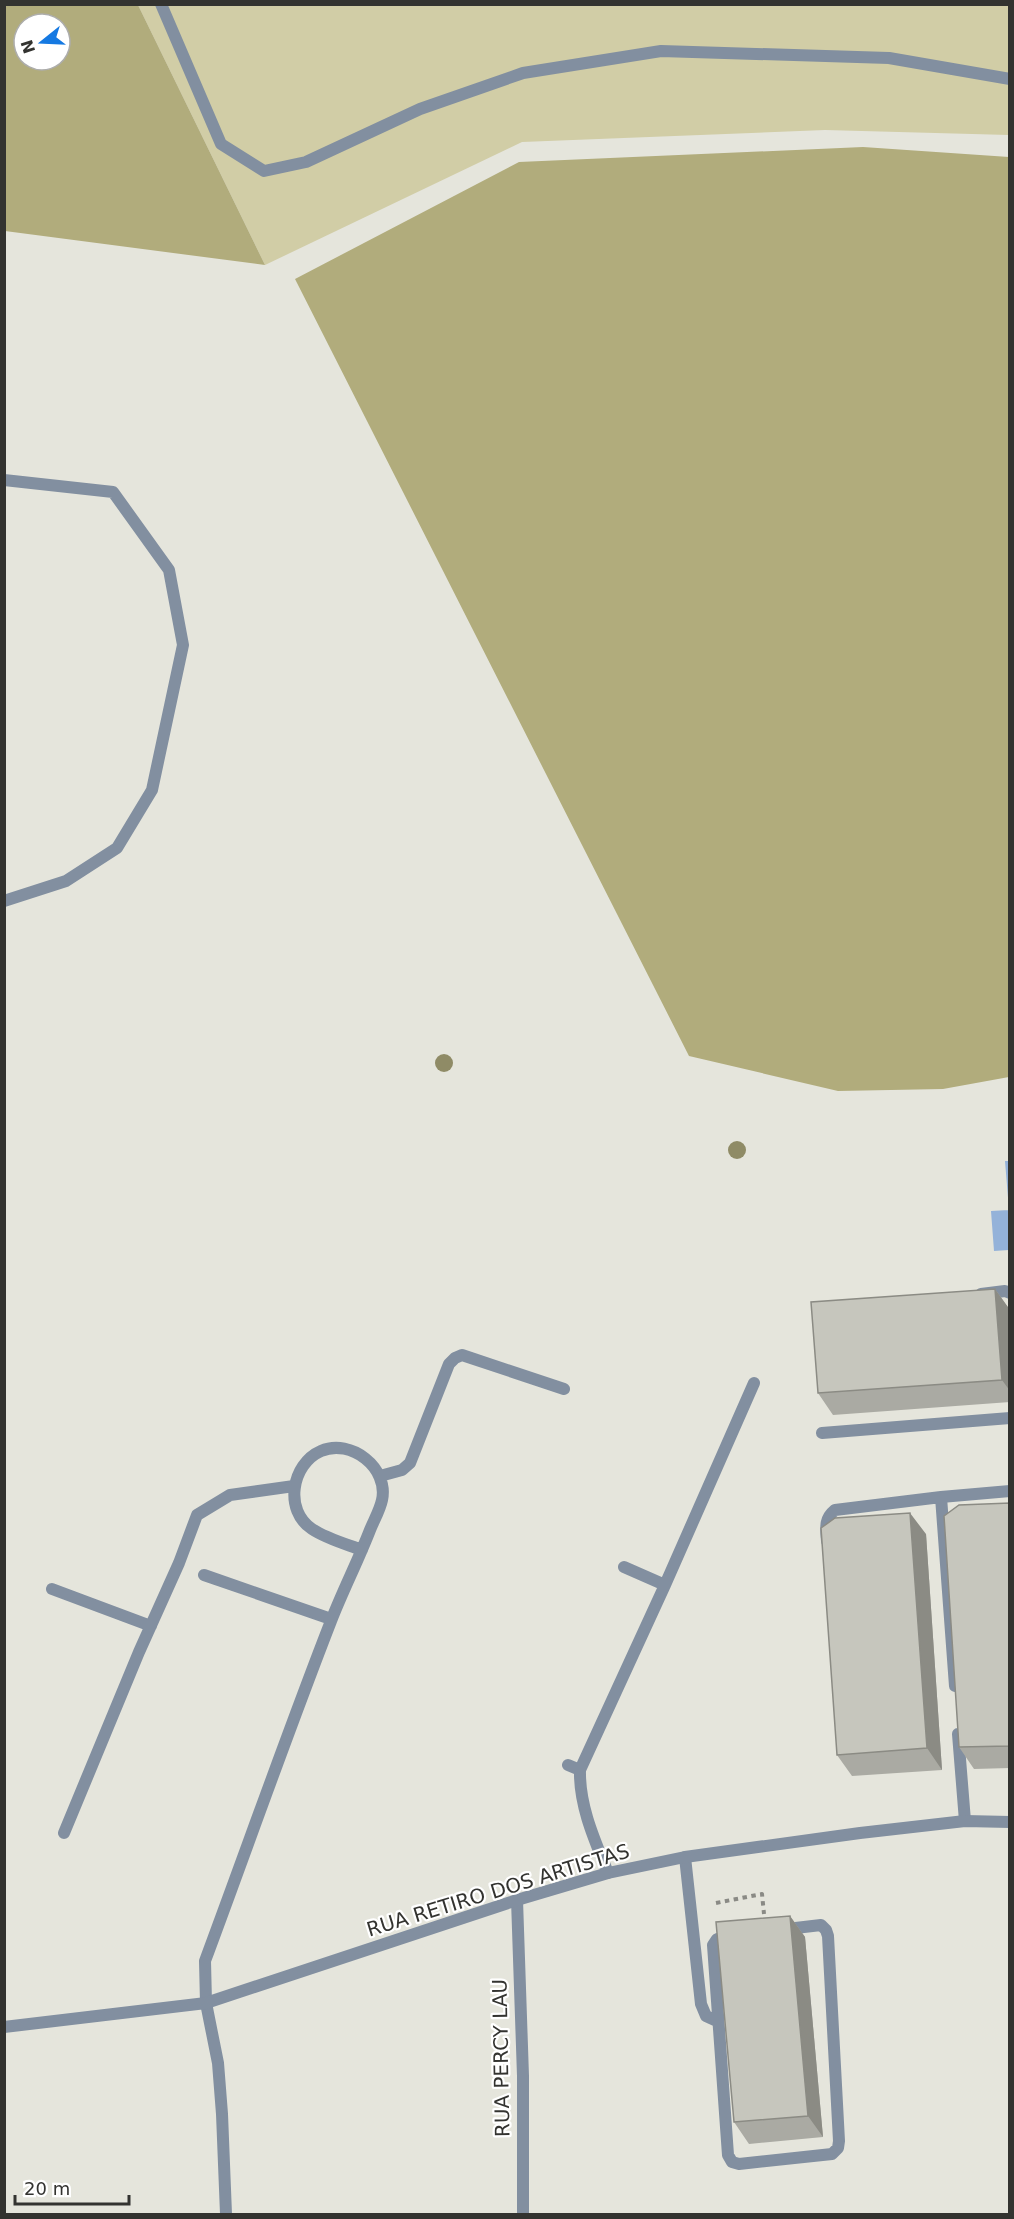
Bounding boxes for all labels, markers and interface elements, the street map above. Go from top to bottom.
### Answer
north arrow [12,12,72,72]
text: N [17,37,39,56]
street label: RUA RETIRO DOS ARTISTAS [364,1839,632,1941]
street label: RUA PERCY LAU [488,1979,514,2137]
scale bar [15,2168,129,2206]
text: 20 m [24,2178,70,2199]

